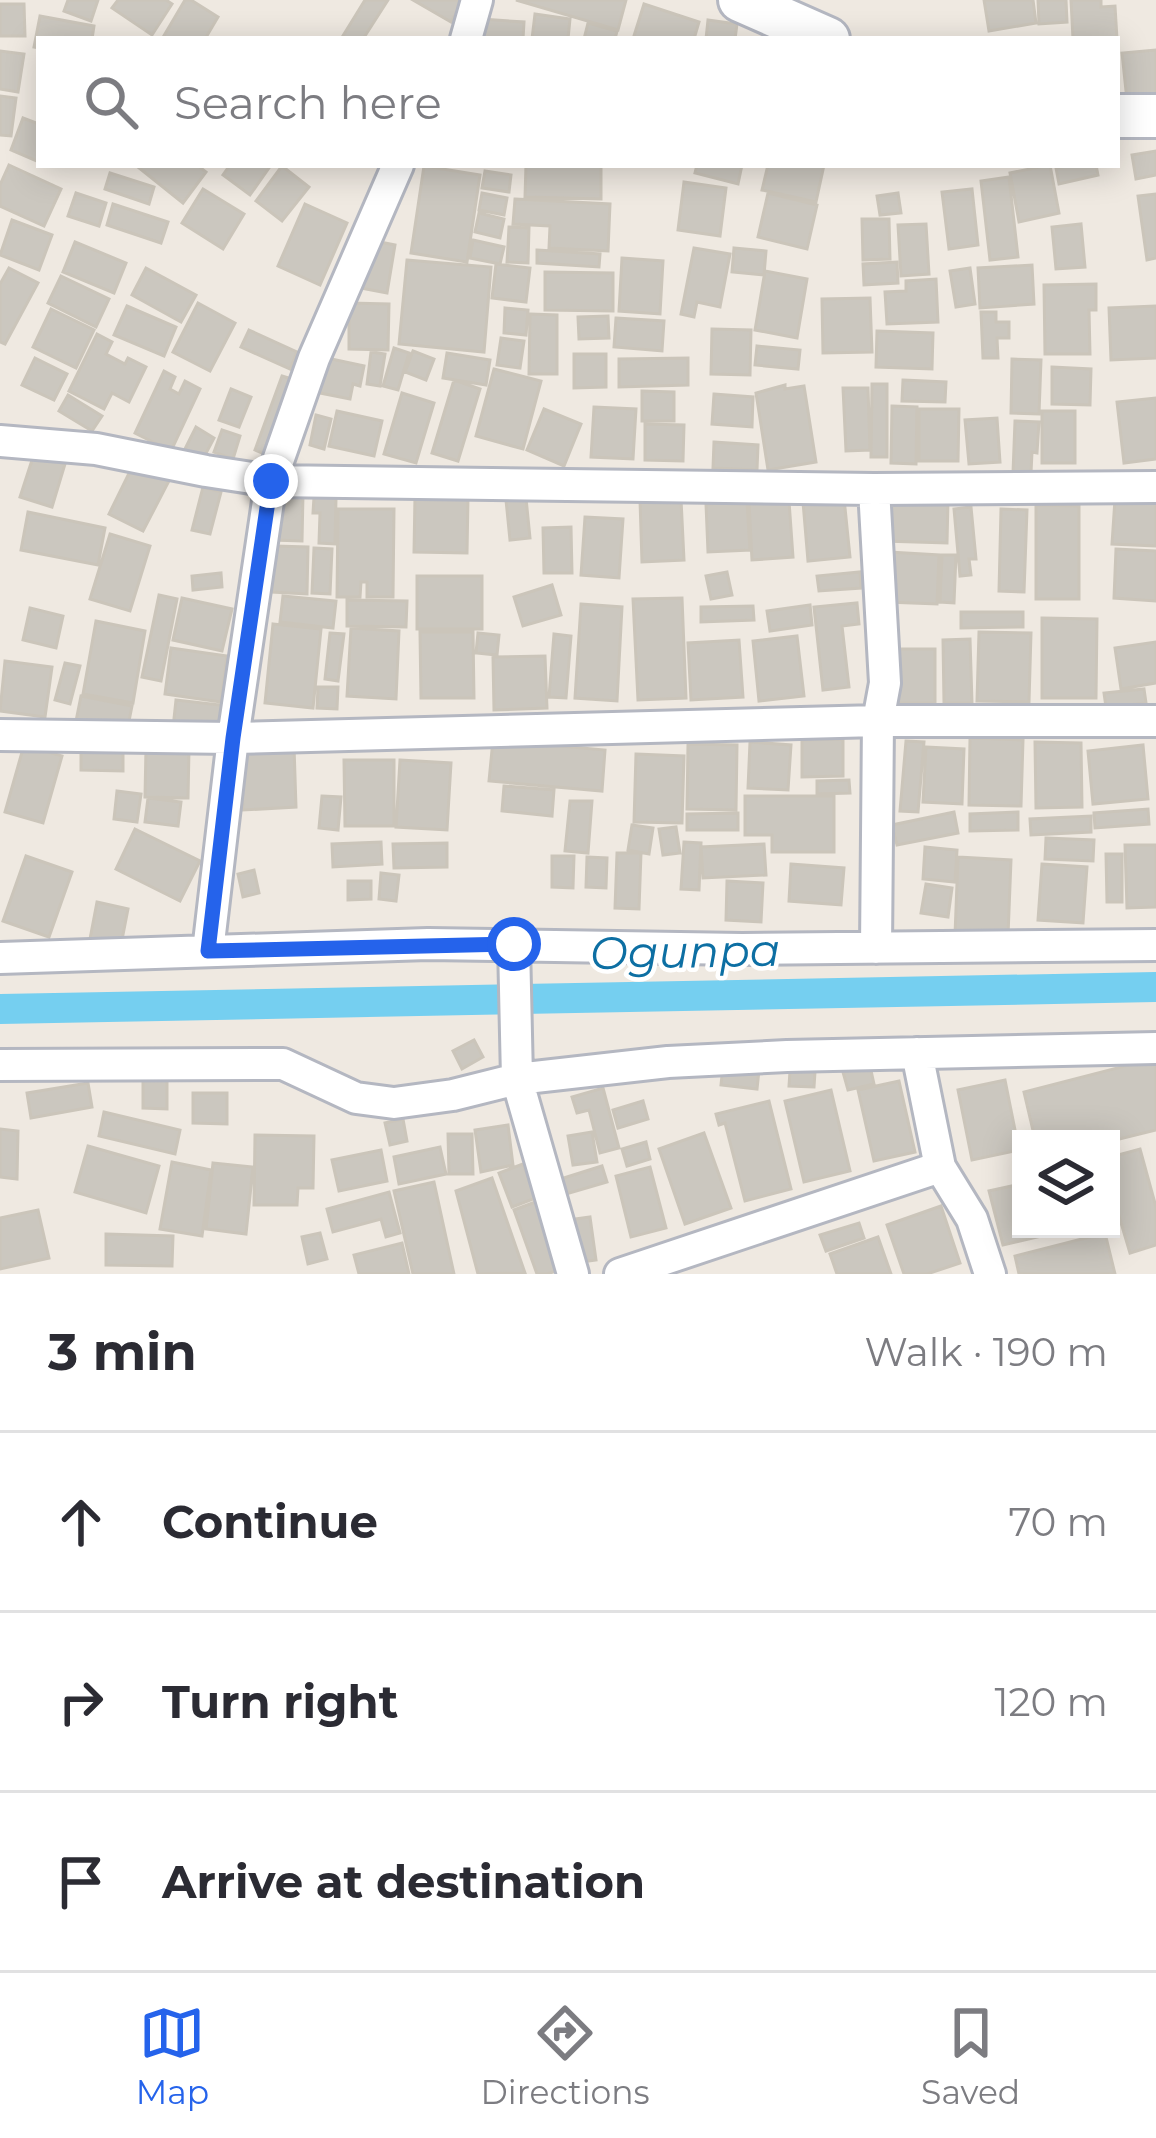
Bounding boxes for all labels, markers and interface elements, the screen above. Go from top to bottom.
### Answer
search box [36,36,1120,168]
icon: search [78,69,144,135]
text: Search here [174,75,442,130]
route end [244,454,298,508]
route start [487,917,541,971]
water label: Ogunpa [589,922,781,980]
map controls [1012,1130,1120,1238]
button: layers [1012,1130,1120,1238]
text: 3 min [48,1321,197,1383]
text: Walk · 190 m [864,1328,1108,1376]
icon: ahead [48,1489,114,1555]
text: Continue [162,1494,378,1549]
text: 70 m [1008,1498,1108,1546]
icon: right [48,1669,114,1735]
text: Turn right [162,1674,398,1729]
text: 120 m [994,1678,1108,1726]
icon: arrive [48,1849,114,1915]
text: Arrive at destination [162,1854,645,1909]
tab: Map [136,2000,209,2112]
tab: Directions [481,2000,650,2112]
tab: Saved [921,2000,1020,2112]

